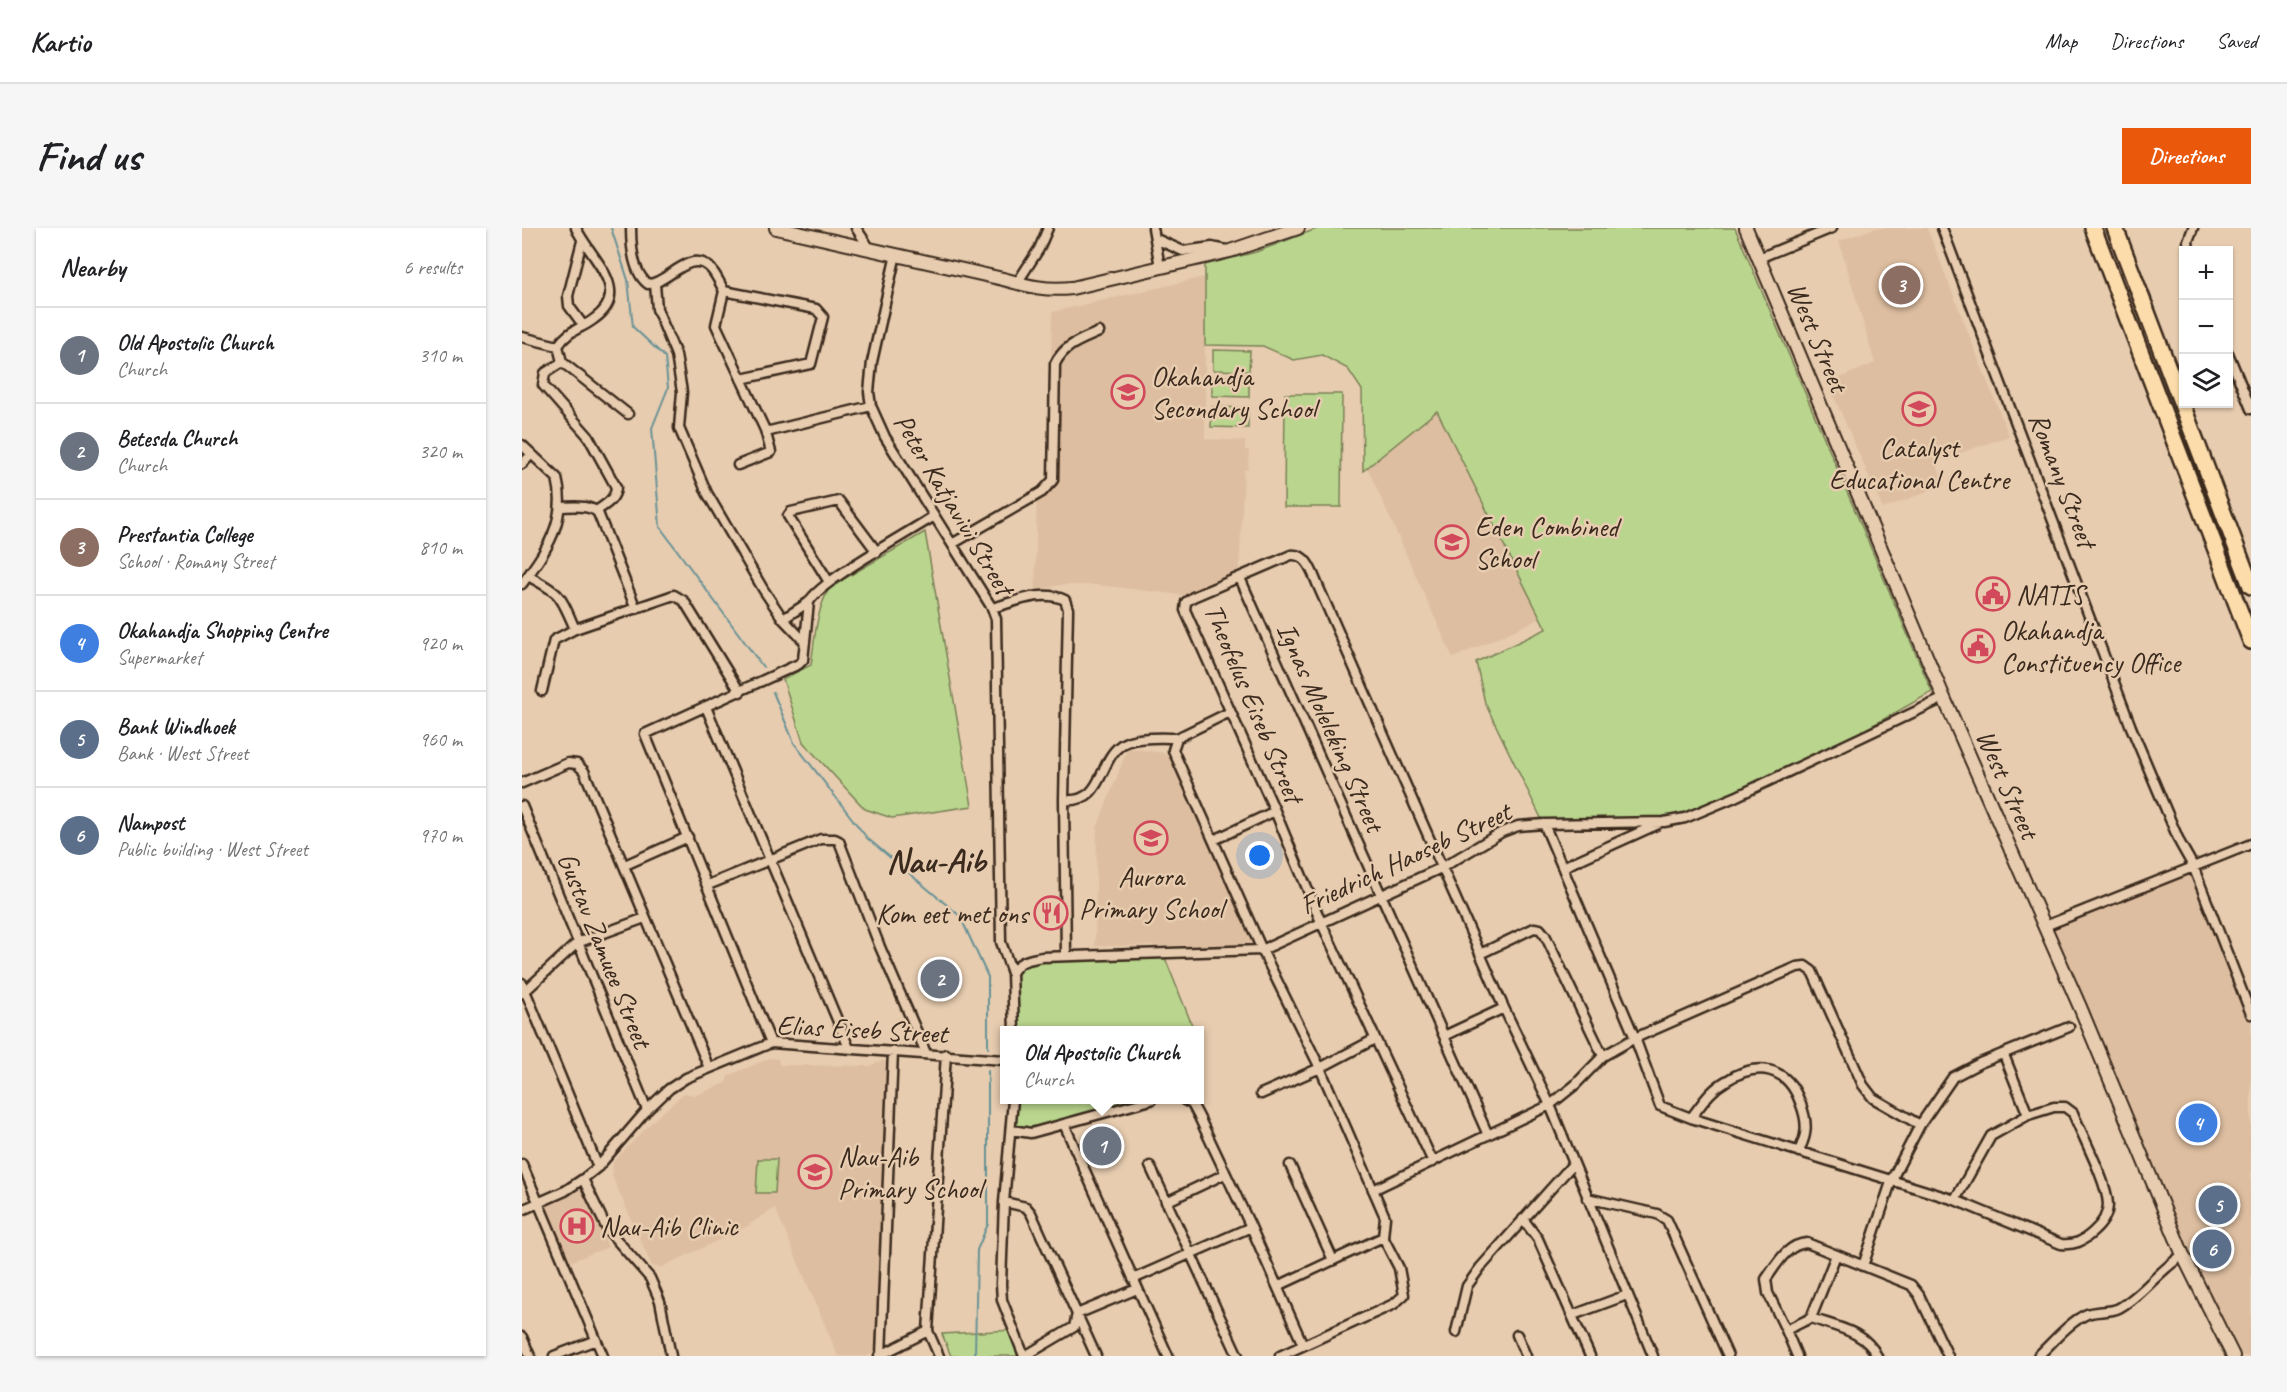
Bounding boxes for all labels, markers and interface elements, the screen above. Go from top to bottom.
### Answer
text: Kartio [30,24,91,59]
text: Map [2045,28,2077,54]
text: Directions [2110,28,2183,54]
text: Saved [2216,28,2257,54]
button: Directions [2122,128,2251,184]
text: Find us [36,130,141,183]
map controls [2179,246,2233,408]
button: + [2179,246,2233,300]
text: Nearby [60,251,125,284]
text: 6 results [403,255,462,280]
pin: 3 [1882,262,1920,308]
street label: West Street [1779,277,1858,400]
button: − [2179,300,2233,354]
text: Old Apostolic Church [117,329,274,357]
text: 1 [75,343,84,368]
text: 310 m [419,343,462,368]
button: layers [2179,354,2233,408]
text: Church [117,357,167,382]
place label: Okahandja Secondary School [1151,359,1321,426]
school or university icon: Okahandja Secondary School [1110,374,1146,410]
school or university icon: Catalyst Educational Centre [1901,391,1937,427]
street label: Peter Katjavivi Street [886,407,1024,604]
street label: Romany Street [2021,408,2106,556]
text: Betesda Church [117,425,237,453]
place label: Catalyst Educational Centre [1829,430,2011,497]
text: 2 [75,439,84,464]
text: 320 m [419,439,462,464]
text: Church [117,453,167,478]
place label: Eden Combined School [1475,509,1622,576]
text: Prestantia College [117,521,252,549]
school or university icon: Eden Combined School [1434,524,1470,560]
text: 3 [75,535,84,560]
text: 810 m [419,535,462,560]
text: School · Romany Street [117,549,274,574]
public building icon: NATIS [1975,576,2011,612]
place label: NATIS [2016,577,2089,612]
street label: Theofelus Eiseb Street [1196,598,1313,811]
place label: Okahandja Constituency Office [2001,613,2182,680]
text: Okahandja Shopping Centre [117,617,328,645]
street label: Ignas Moleleking Street [1269,617,1394,839]
public building icon: Okahandja Constituency Office [1960,628,1996,664]
text: 4 [75,631,84,656]
text: 920 m [419,631,462,656]
text: Supermarket [117,645,202,670]
text: Bank Windhoek [117,713,235,741]
street label: West Street [1969,724,2049,846]
text: 5 [75,727,84,752]
text: 960 m [419,727,462,752]
text: Bank · West Street [117,741,248,766]
street label: Friedrich Haoseb Street [1294,793,1518,922]
text: Nampost [117,809,184,837]
school or university icon: Aurora Primary School [1133,820,1169,856]
text: 6 [75,823,84,848]
text: 970 m [419,823,462,848]
text: Public building · West Street [117,837,308,862]
district label: Nau-Aib [886,839,988,882]
your location [1245,841,1274,870]
street label: Gustav Zamuee Street [550,847,661,1055]
place label: Aurora Primary School [1079,859,1228,926]
restaurant icon: Kom eet met ons [1033,895,1069,931]
place label: Kom eet met ons [876,896,1030,931]
pin: 2 [920,956,960,1002]
street label: Elias Eiseb Street [776,1007,951,1051]
popup [1000,1026,1204,1104]
text: Old Apostolic Church [1024,1039,1180,1067]
text: Church [1024,1067,1074,1092]
pin: 4 [2178,1100,2218,1146]
pin: 1 [1082,1124,1122,1168]
place label: Nau-Aib Primary School [838,1139,987,1206]
school or university icon: Nau-Aib Primary School [797,1154,833,1190]
pin: 5 [2198,1182,2238,1228]
hospital icon: Nau-Aib Clinic [559,1208,595,1244]
place label: Nau-Aib Clinic [600,1209,740,1244]
pin: 6 [2192,1226,2232,1272]

